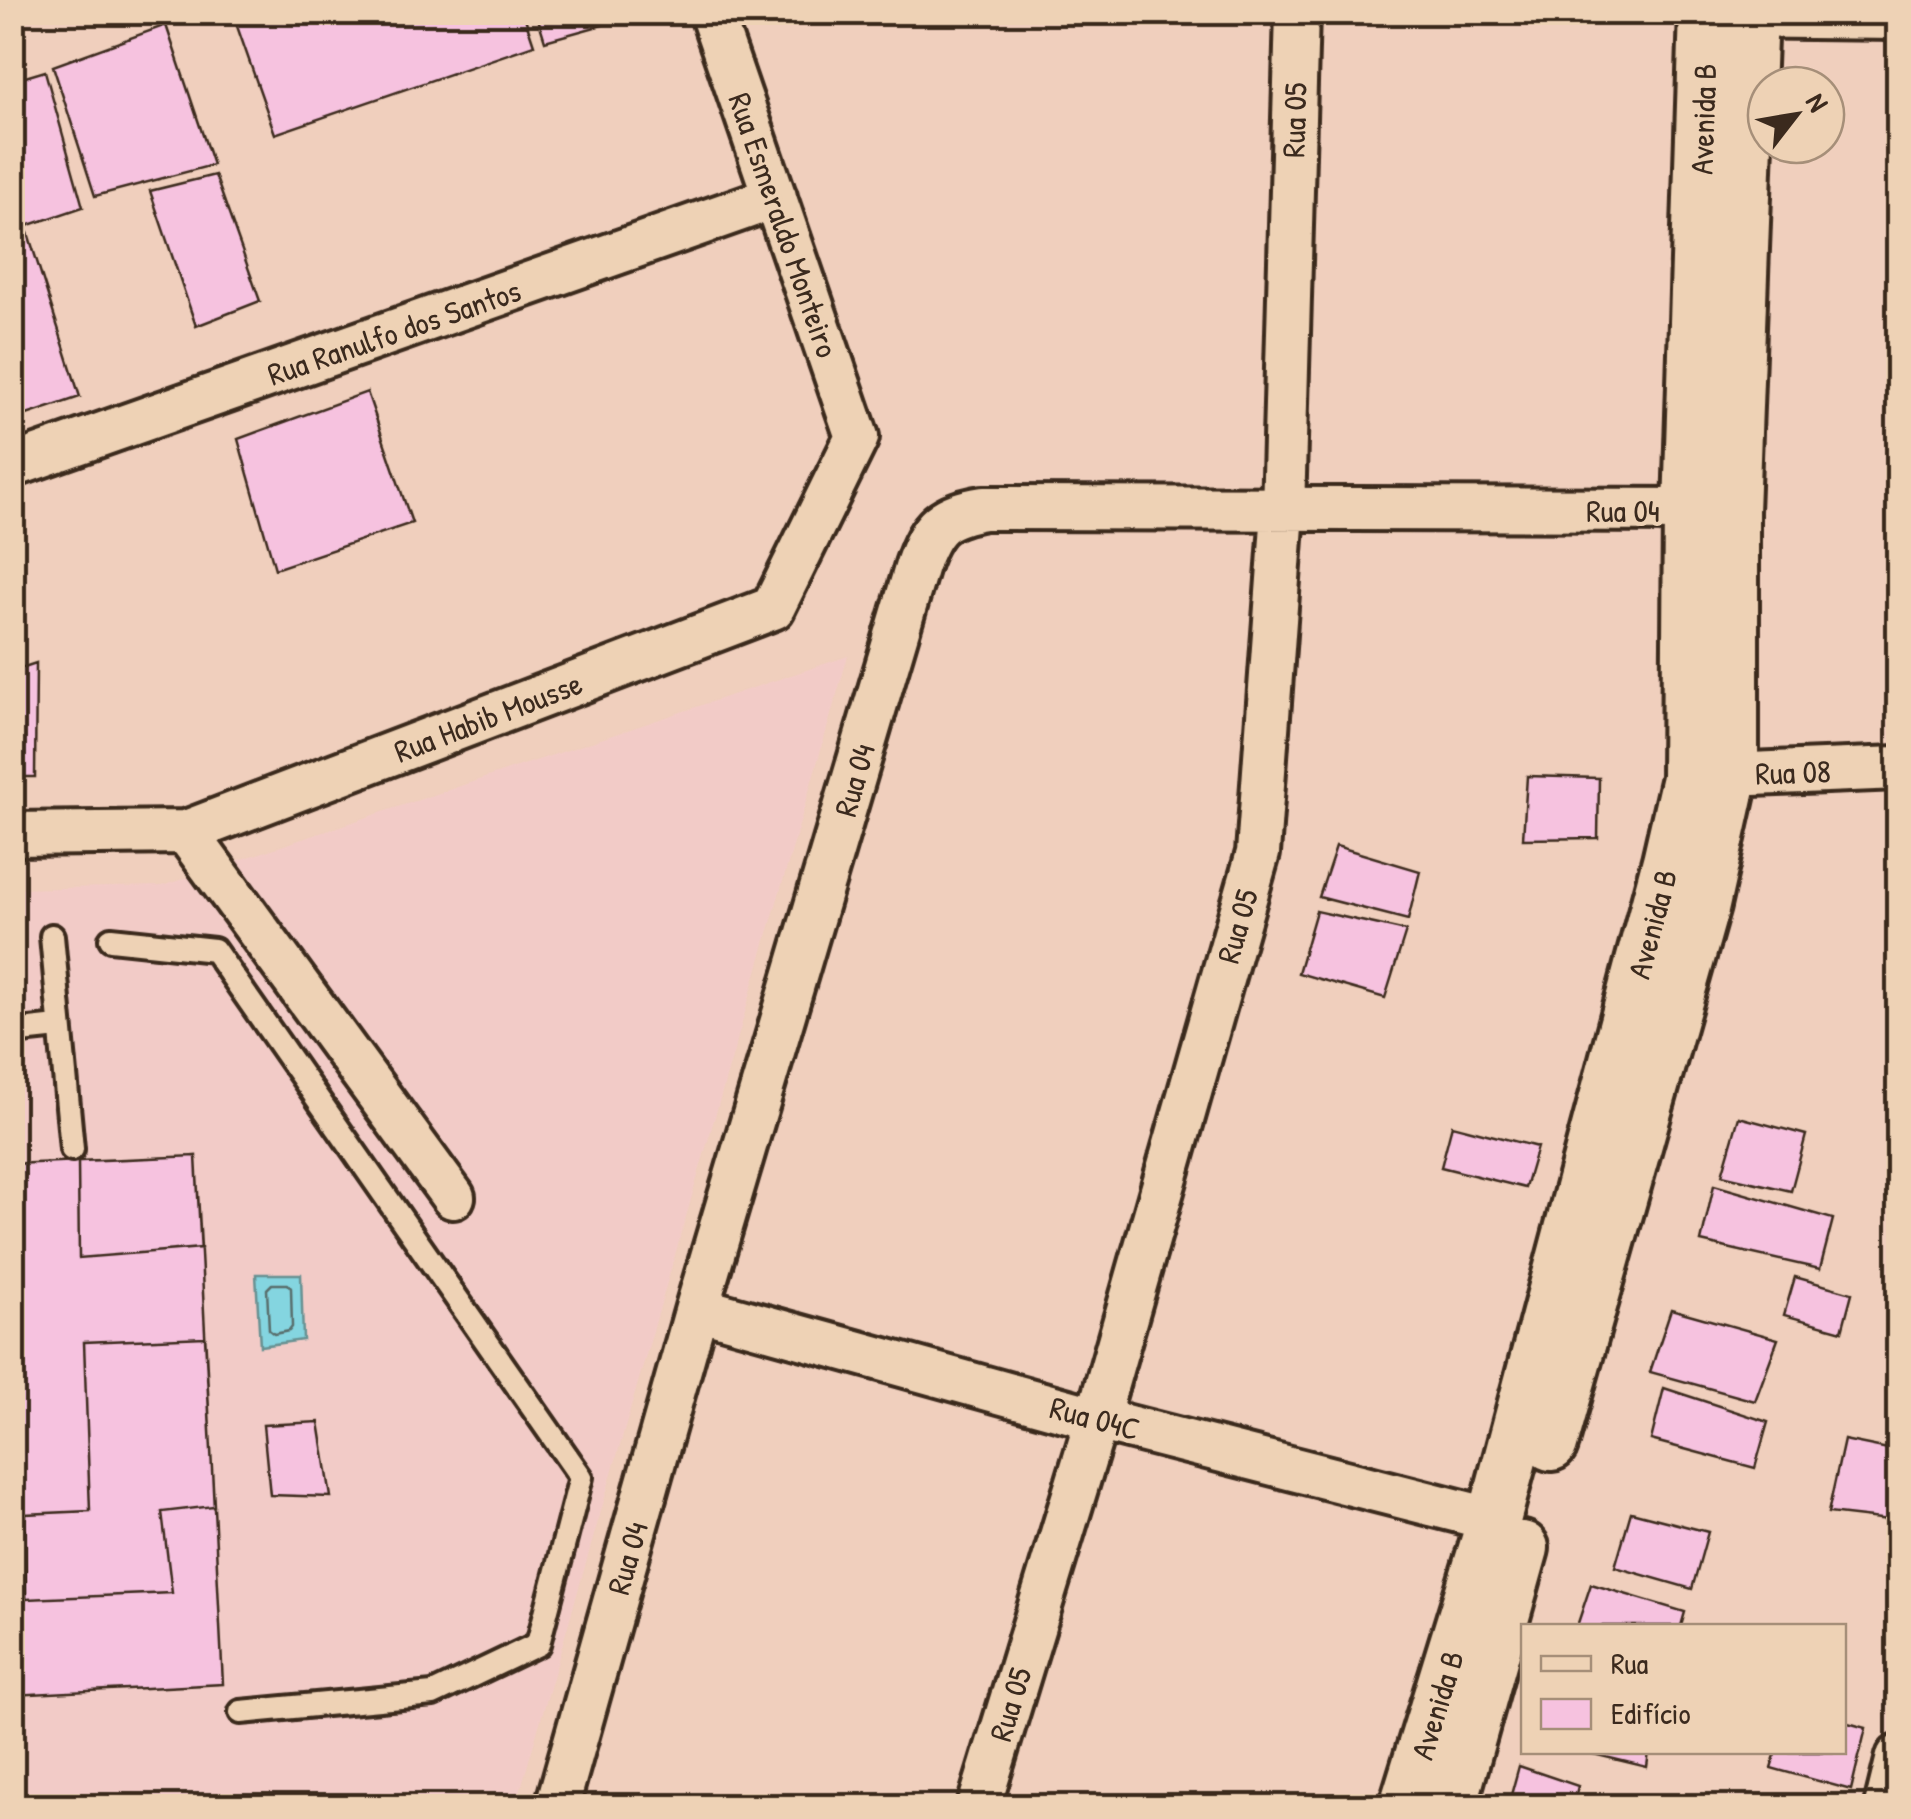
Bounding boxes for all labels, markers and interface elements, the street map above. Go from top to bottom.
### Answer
street label: Avenida B [1680,63,1726,175]
north arrow [1746,65,1846,165]
street label: Rua 05 [1271,82,1317,158]
text: N [1797,86,1838,118]
street label: Rua Esmeraldo Monteiro [719,87,849,363]
street label: Rua Ranulfo dos Santos [262,269,526,395]
street label: Rua 04 [1586,489,1660,532]
street label: Rua Habib Mousse [388,661,588,773]
street label: Rua 04 [823,739,885,821]
street label: Rua 08 [1755,749,1831,795]
street label: Avenida B [1617,865,1687,983]
street label: Rua 05 [1206,884,1268,968]
street label: Rua 04C [1045,1385,1145,1451]
street label: Rua 04 [596,1517,658,1599]
legend [1521,1624,1846,1754]
text: Rua [1611,1643,1649,1683]
street label: Avenida B [1400,1645,1474,1765]
street label: Rua 05 [978,1662,1042,1746]
text: Edifício [1611,1693,1691,1733]

